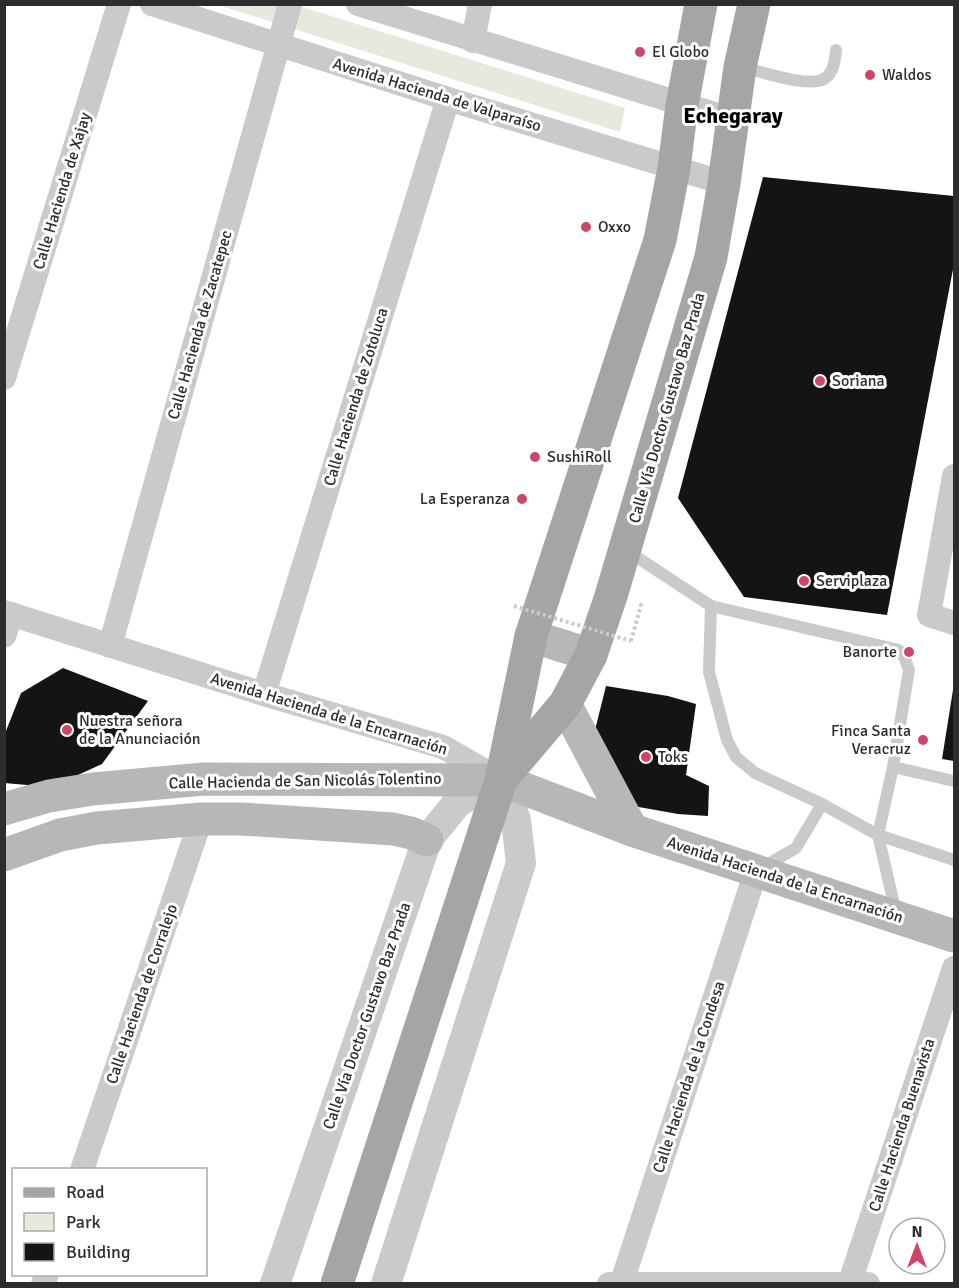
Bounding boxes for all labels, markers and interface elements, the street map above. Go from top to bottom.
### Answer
place label: El Globo [652,42,709,62]
marker: El Globo [633,45,647,59]
street label: Avenida Hacienda de Valparaíso [330,54,544,136]
place label: Waldos [882,65,932,85]
marker: Waldos [863,68,877,82]
district label: Echegaray [683,102,783,129]
street label: Calle Hacienda de Xajay [29,110,96,272]
place label: Oxxo [598,217,631,237]
marker: Oxxo [579,220,593,234]
street label: Calle Hacienda de Zacatepec [163,228,237,422]
street label: Calle Vía Doctor Gustavo Baz Prada [624,290,710,526]
street label: Calle Hacienda de Zotoluca [319,305,393,489]
place label: Soriana [832,371,885,391]
marker: Soriana [813,374,827,388]
place label: SushiRoll [547,447,612,467]
marker: SushiRoll [528,450,542,464]
place label: La Esperanza [420,489,510,509]
marker: La Esperanza [515,492,529,506]
place label: Serviplaza [816,571,887,591]
marker: Serviplaza [797,574,811,588]
place label: Banorte [842,642,897,662]
marker: Banorte [902,645,916,659]
street label: Avenida Hacienda de la Encarnación [208,668,450,760]
place label: Nuestra señora de la Anunciación [79,711,201,749]
place label: Finca Santa Veracruz [831,721,911,759]
marker: Nuestra señora de la Anunciación [60,723,74,737]
marker: Finca Santa Veracruz [916,733,930,747]
place label: Toks [658,747,688,767]
marker: Toks [639,750,653,764]
street label: Calle Hacienda de San Nicolás Tolentino [168,769,442,793]
street label: Avenida Hacienda de la Encarnación [664,832,906,928]
street label: Calle Vía Doctor Gustavo Baz Prada [319,900,415,1132]
street label: Calle Hacienda de Corralejo [102,901,182,1087]
street label: Calle Hacienda de la Condesa [649,979,729,1175]
street label: Calle Hacienda Buenavista [865,1036,939,1214]
legend [12,1168,207,1276]
text: Road [66,1181,105,1203]
text: Park [66,1211,101,1233]
north arrow [887,1216,947,1276]
text: N [911,1222,923,1242]
text: Building [66,1241,130,1263]

